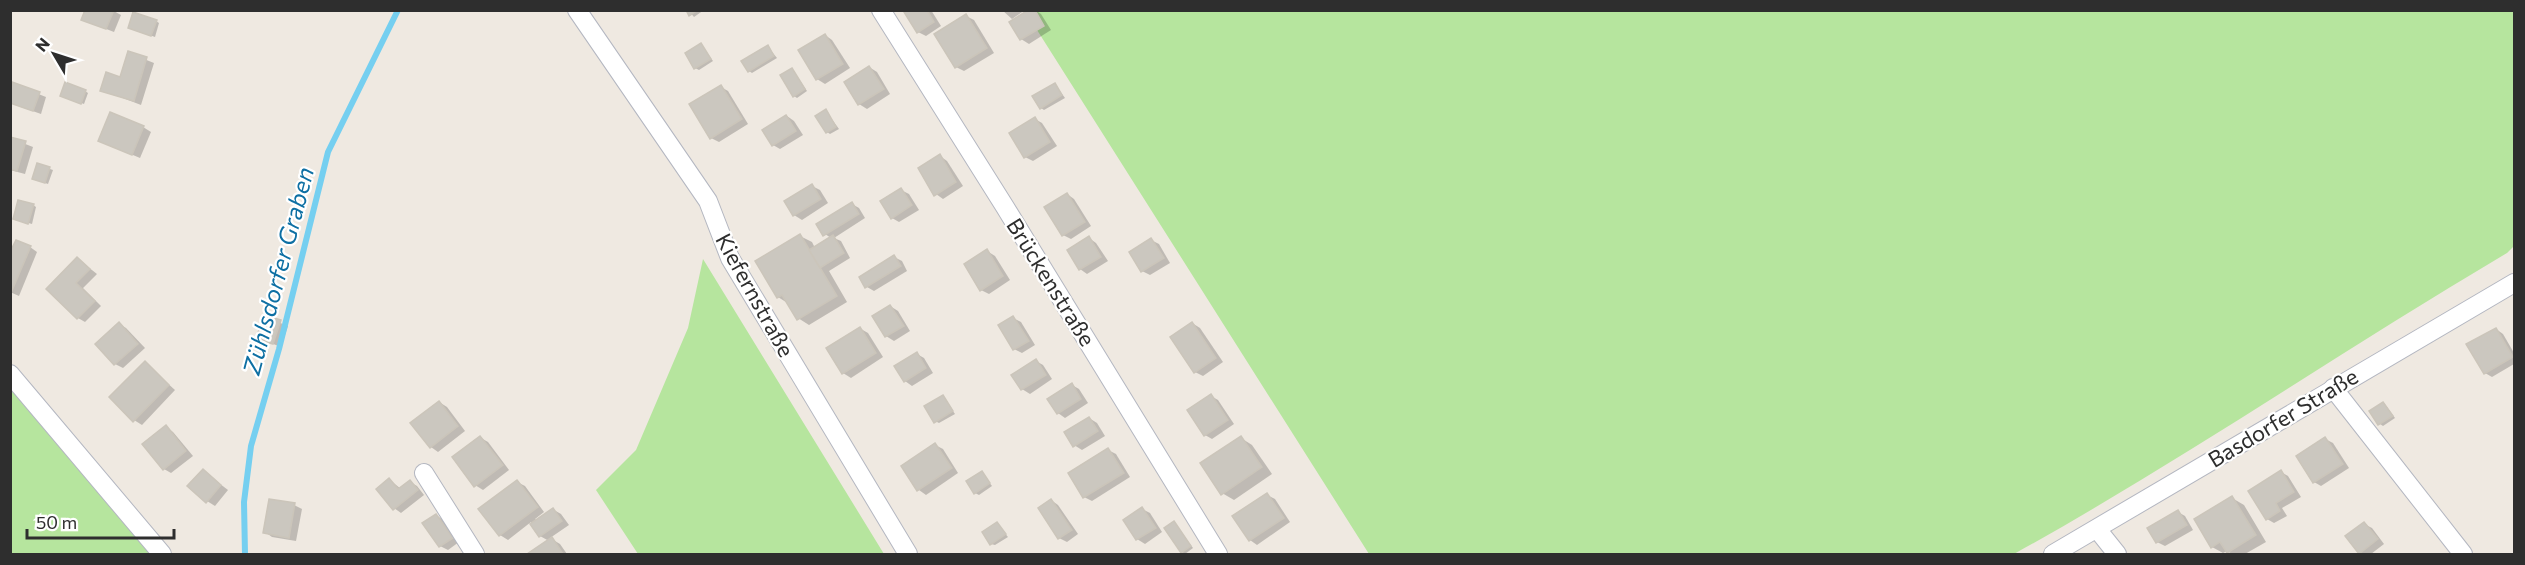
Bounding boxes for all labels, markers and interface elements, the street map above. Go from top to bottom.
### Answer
north arrow [24,24,84,84]
text: N [31,34,53,55]
water label: Zühlsdorfer Graben [236,164,319,379]
street label: Brückenstraße [1001,213,1101,351]
street label: Kiefernstraße [710,228,800,361]
street label: Basdorfer Straße [2203,362,2362,473]
scale bar [27,502,174,540]
text: 50 m [36,511,77,533]

